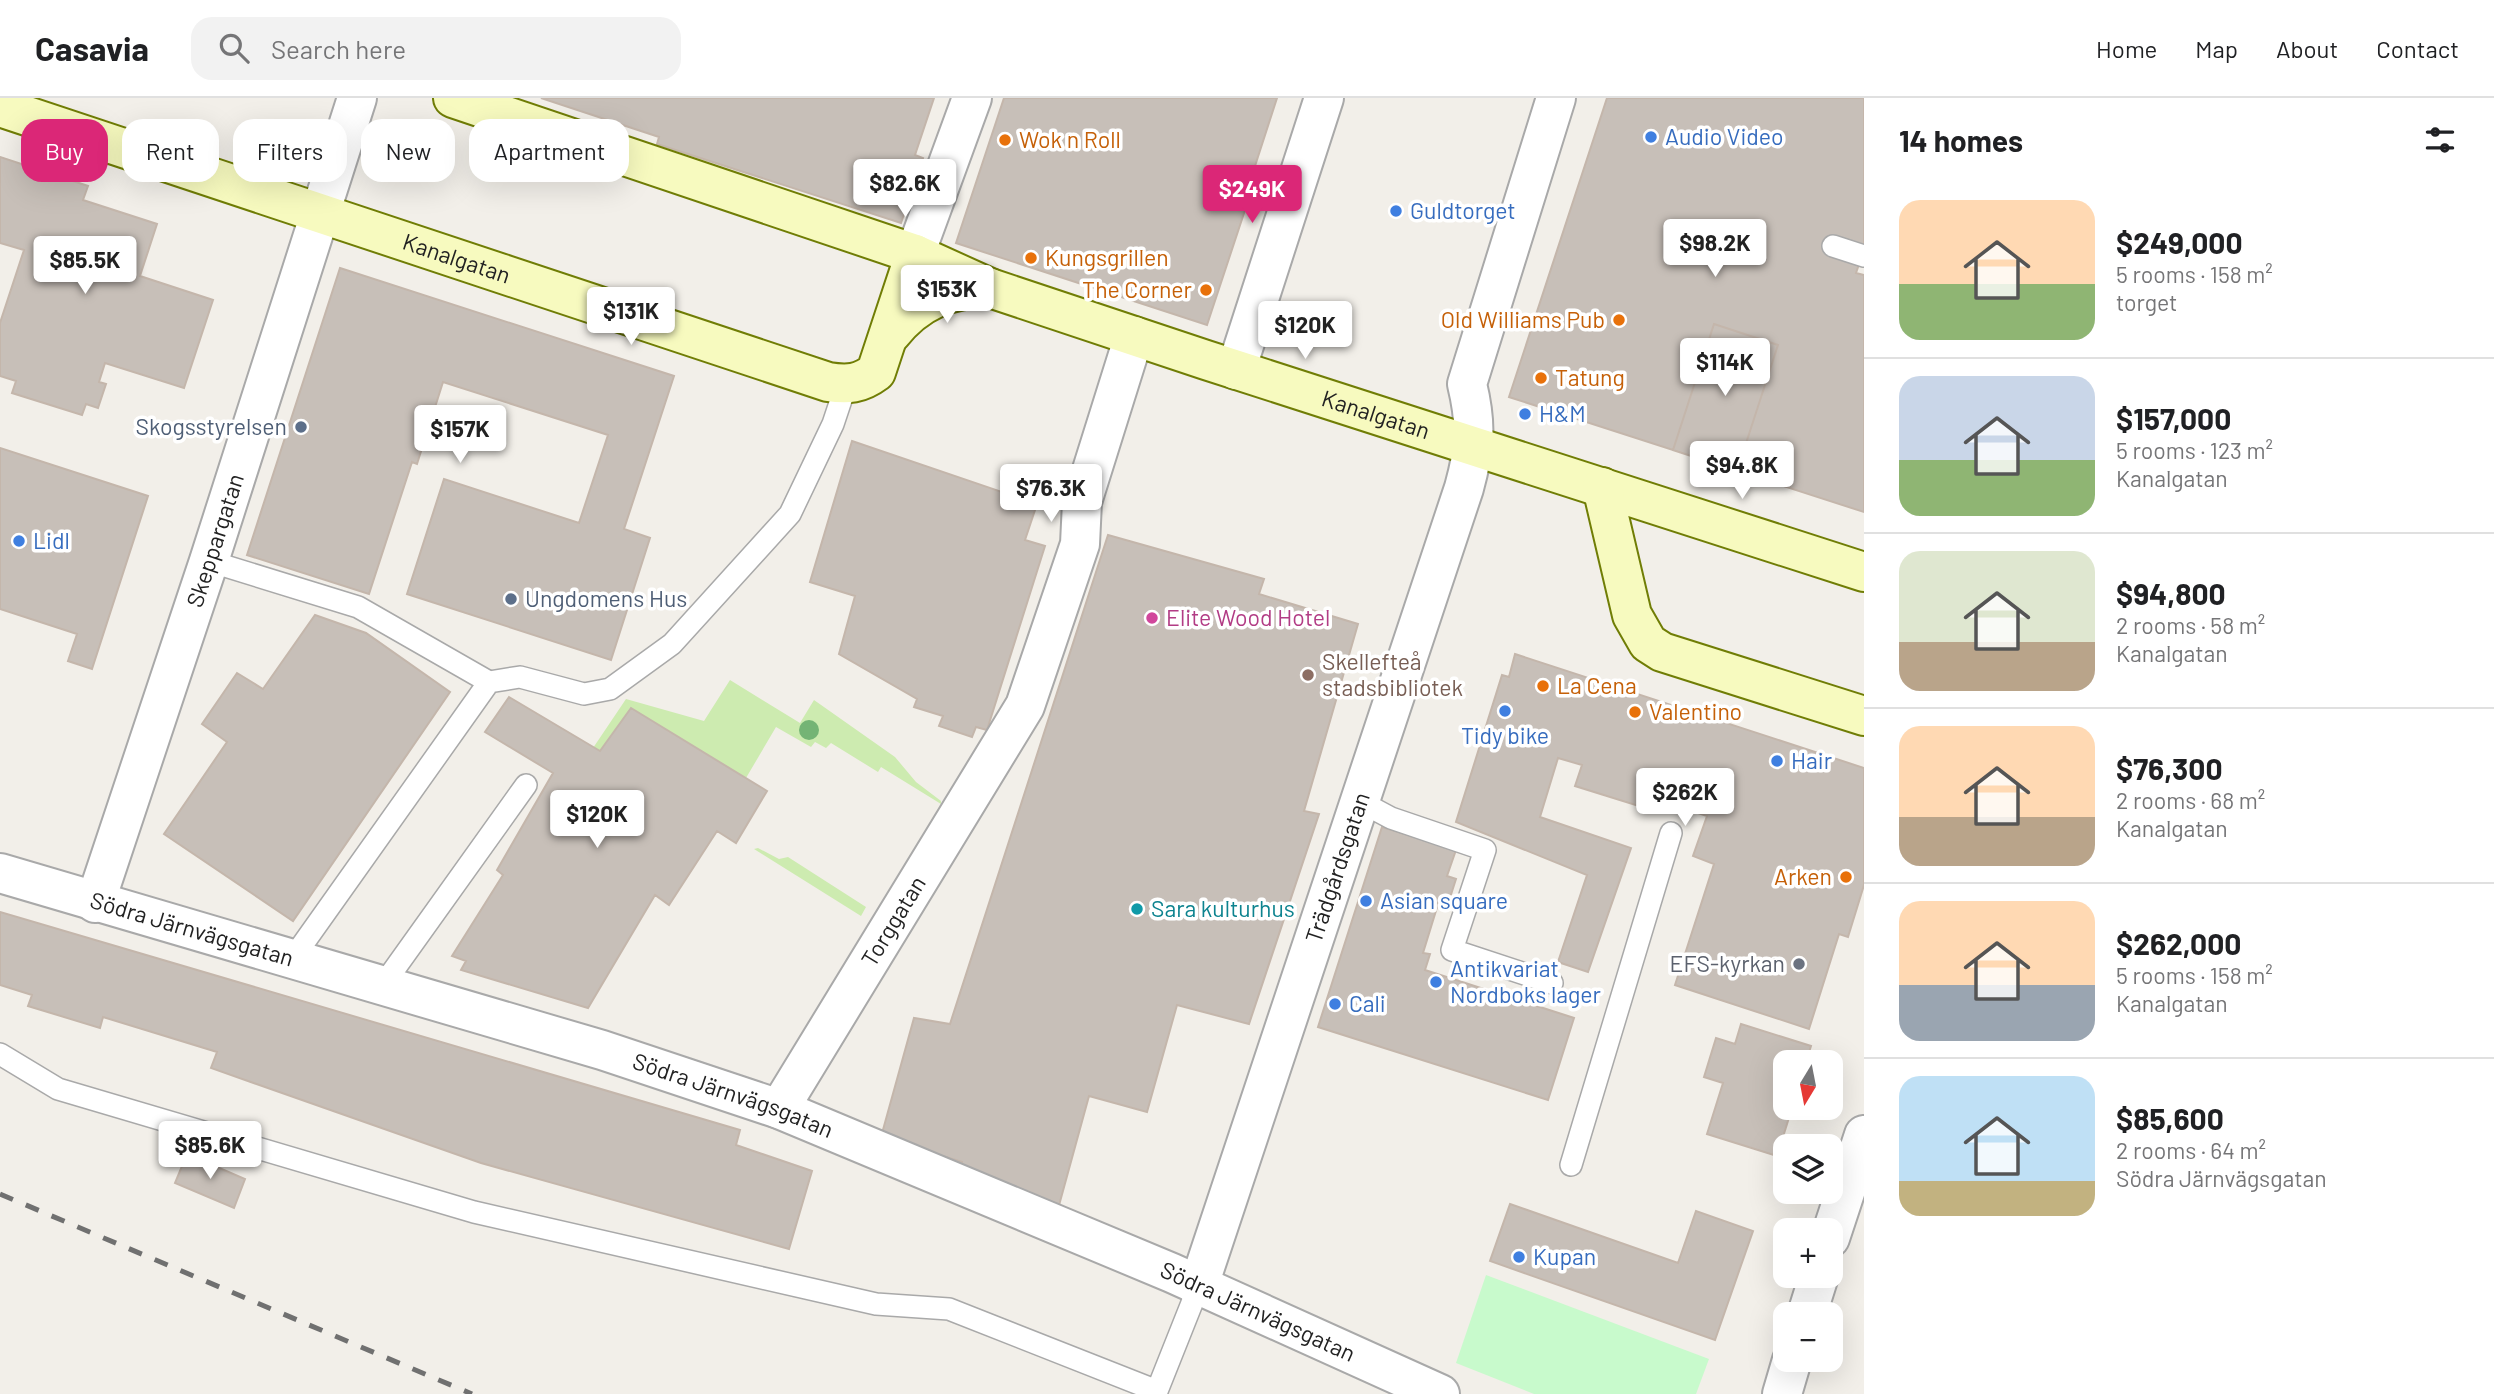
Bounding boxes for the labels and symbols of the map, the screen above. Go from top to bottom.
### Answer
place label: Audio Video [1665,122,1784,150]
place label: Wok n Roll [1019,125,1121,153]
marker: Audio Video [1643,129,1659,145]
marker: Wok n Roll [997,132,1013,148]
pin: $82.6K [848,159,962,219]
pin: $249K [1203,166,1301,225]
place label: Guldtorget [1410,196,1516,224]
marker: Guldtorget [1388,203,1404,219]
pin: $98.2K [1658,220,1772,279]
street label: Kanalgatan [399,227,514,289]
pin: $85.5K [28,236,142,296]
place label: Kungsgrillen [1045,243,1169,271]
marker: Kungsgrillen [1023,250,1039,266]
pin: $153K [898,266,996,325]
place label: The Corner [1082,275,1193,303]
marker: The Corner [1198,282,1214,298]
pin: $131K [582,288,680,347]
pin: $120K [1256,302,1354,361]
place label: Old Williams Pub [1441,305,1605,333]
marker: Old Williams Pub [1611,312,1627,328]
pin: $114K [1676,338,1774,398]
place label: Tatung [1555,363,1625,391]
marker: Tatung [1533,370,1549,386]
street label: Kanalgatan [1319,383,1434,444]
place label: H&M [1539,399,1586,427]
pin: $157K [411,406,509,465]
marker: H&M [1517,406,1533,422]
place label: Skogsstyrelsen [136,412,287,440]
marker: Skogsstyrelsen [293,419,309,435]
pin: $94.8K [1685,442,1799,501]
pin: $76.3K [994,464,1108,524]
street label: Skeppargatan [180,470,249,610]
place label: Lidl [33,526,70,554]
marker: Lidl [11,533,27,549]
place label: Ungdomens Hus [525,584,687,612]
marker: Ungdomens Hus [503,591,519,607]
place label: Elite Wood Hotel [1166,603,1330,631]
marker: Elite Wood Hotel [1144,610,1160,626]
place label: Skellefteå stadsbibliotek [1322,647,1463,701]
marker: Skellefteå stadsbibliotek [1300,667,1316,683]
place label: La Cena [1557,671,1637,699]
marker: La Cena [1535,678,1551,694]
place label: Valentino [1649,697,1742,725]
marker: Tidy bike [1497,703,1513,719]
marker: Valentino [1627,704,1643,720]
place label: Tidy bike [1461,721,1549,749]
place label: Hair [1791,746,1833,774]
marker: Hair [1769,753,1785,769]
pin: $262K [1636,768,1734,828]
street label: Trädgårdsgatan [1299,788,1375,946]
pin: $120K [548,790,646,850]
place label: Arken [1774,862,1832,890]
marker: Arken [1838,869,1854,885]
street label: Torggatan [855,870,931,971]
street label: Södra Järnvägsgatan [87,885,297,972]
place label: Asian square [1380,886,1508,914]
marker: Asian square [1358,893,1374,909]
place label: Sara kulturhus [1151,894,1295,922]
marker: Sara kulturhus [1129,901,1145,917]
place label: EFS-kyrkan [1670,949,1785,977]
place label: Antikvariat Nordboks lager [1450,954,1602,1008]
marker: EFS-kyrkan [1791,956,1807,972]
marker: Antikvariat Nordboks lager [1428,974,1444,990]
place label: Cali [1349,989,1386,1017]
marker: Cali [1327,996,1343,1012]
street label: Södra Järnvägsgatan [629,1046,838,1143]
north arrow [1773,1050,1843,1120]
pin: $85.6K [153,1122,267,1181]
place label: Kupan [1533,1242,1596,1270]
marker: Kupan [1511,1249,1527,1265]
street label: Södra Järnvägsgatan [1157,1255,1360,1367]

